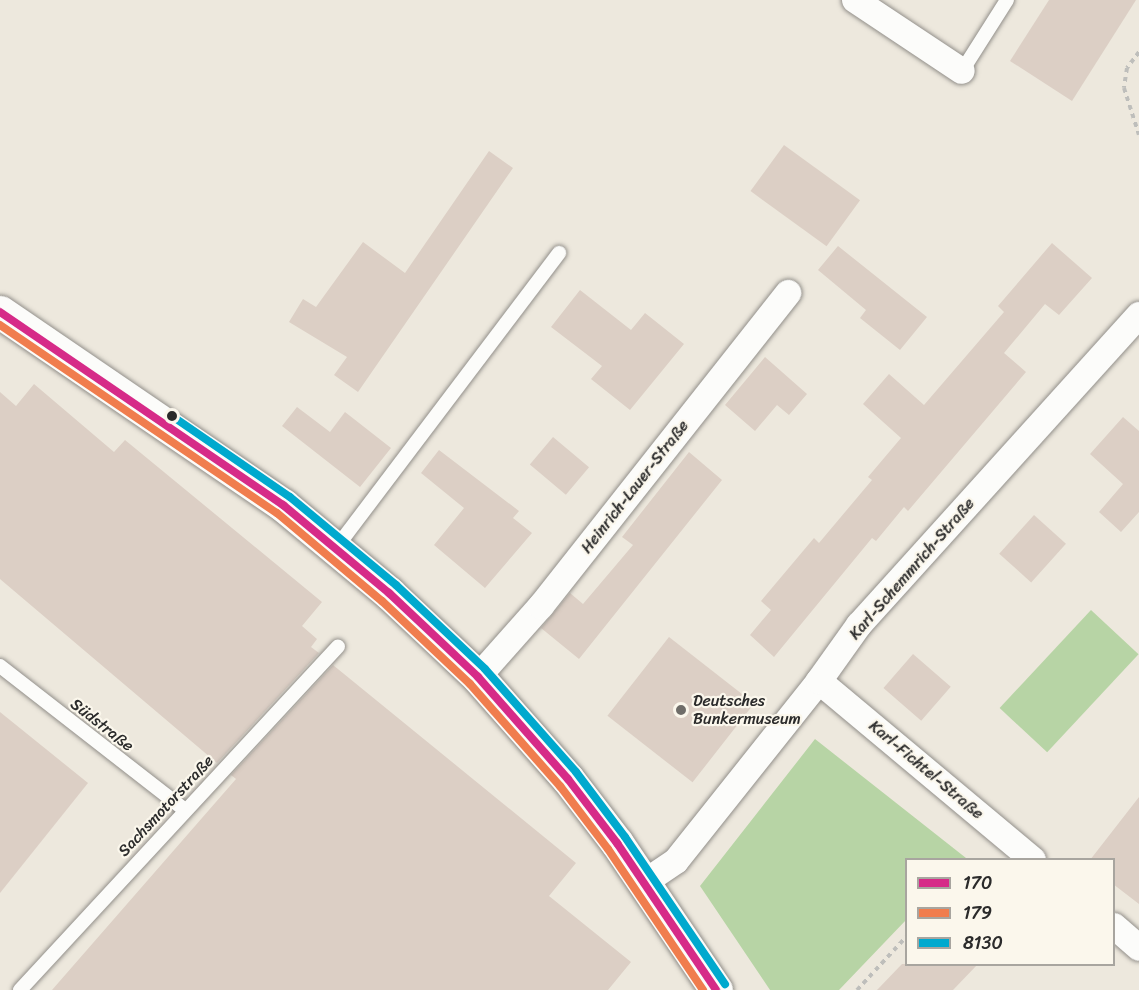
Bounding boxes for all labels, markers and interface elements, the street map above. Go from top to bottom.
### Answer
unlabelled marker [166,410,178,422]
street label: Heinrich-Lauer-Straße [577,417,693,557]
street label: Karl-Schemmrich-Straße [845,494,979,644]
place label: Deutsches Bunkermuseum [693,691,801,729]
street label: Südstraße [67,694,137,756]
marker: Deutsches Bunkermuseum [674,703,688,717]
street label: Karl-Fichtel-Straße [865,717,987,823]
street label: Sachsmotorstraße [114,752,218,860]
legend [905,858,1115,966]
text: 170 [963,867,992,899]
text: 179 [963,897,992,929]
text: 8130 [963,927,1003,959]

